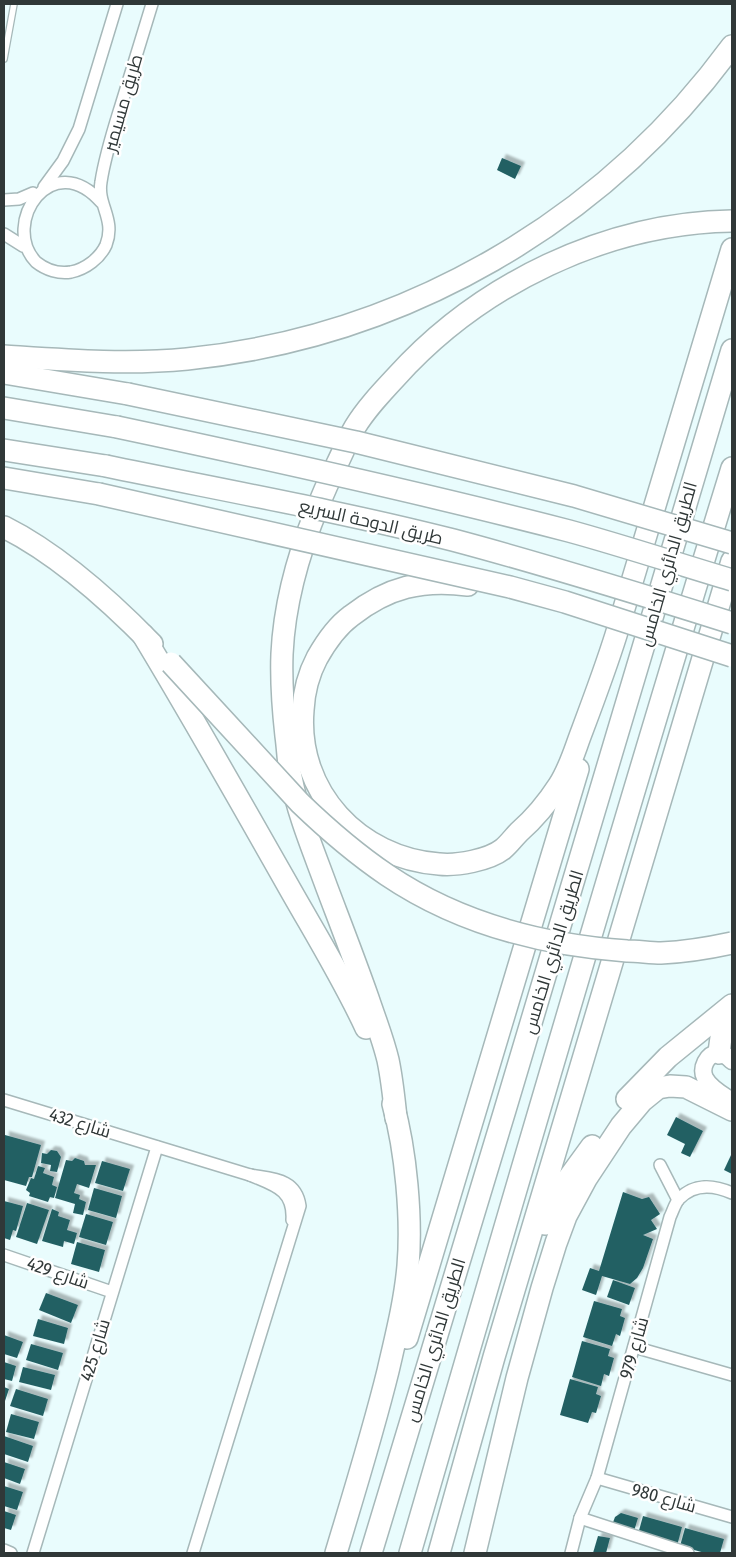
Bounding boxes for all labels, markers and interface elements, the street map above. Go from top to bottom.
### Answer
street label: طريق مسيمير [98,52,148,156]
street label: الطريق الدائري الخامس [634,479,705,650]
street label: طريق الدوحة السريع [297,495,445,550]
street label: الطريق الدائري الخامس [518,867,591,1037]
street label: شارع 432 [46,1103,114,1144]
street label: شارع 429 [24,1252,92,1295]
street label: الطريق الدائري الخامس [400,1255,473,1425]
street label: شارع 979 [615,1315,654,1382]
street label: شارع 425 [75,1316,116,1384]
street label: شارع 980 [629,1478,699,1519]

